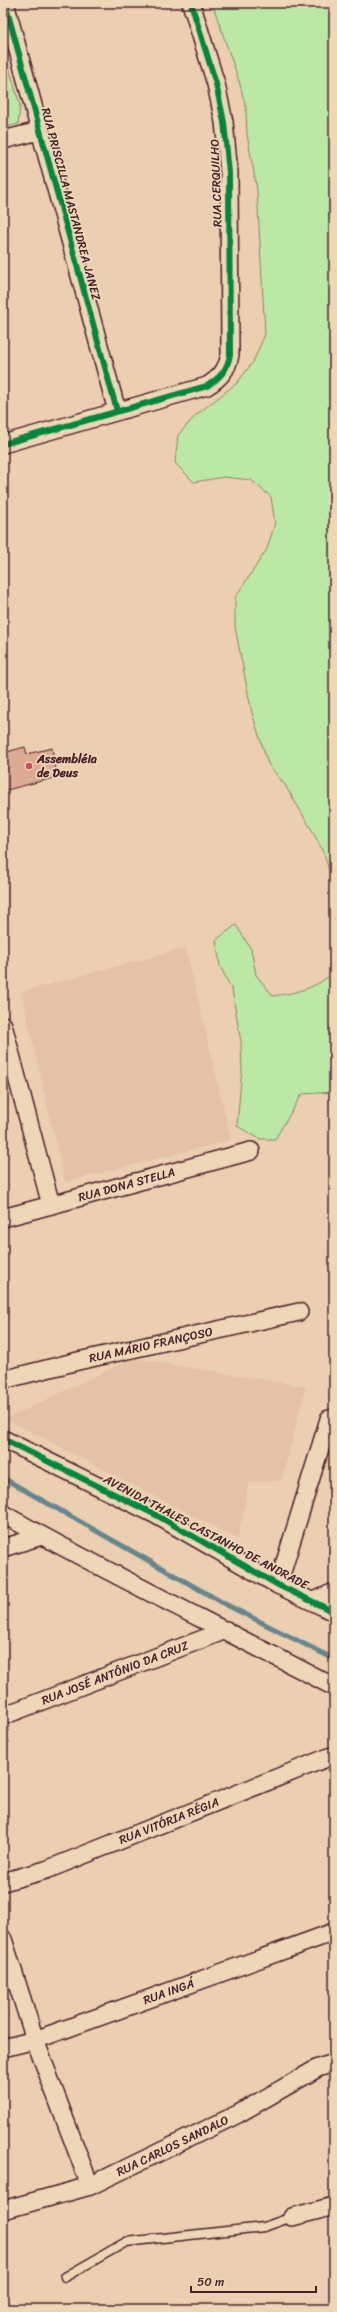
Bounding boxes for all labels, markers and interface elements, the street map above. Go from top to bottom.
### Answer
street label: RUA PRISCILLA MASTANDREA JANEZ [35,105,108,304]
street label: RUA CERQUILHO [203,138,229,227]
place label: Assembléia de Deus [36,748,98,784]
marker: Assembléia de Deus [24,761,34,771]
street label: RUA DONA STELLA [76,1161,178,1208]
street label: RUA MÁRIO FRANÇOSO [87,1320,215,1369]
street label: AVENIDA THALES CASTANHO DE ANDRADE [99,1468,314,1596]
street label: RUA JOSÉ ANTÔNIO DA CRUZ [38,1634,193,1711]
street label: RUA VITÓRIA RÉGIA [116,1791,222,1851]
street label: RUA INGÁ [140,1972,199,2011]
street label: RUA CARLOS SANDALO [112,2109,233,2183]
scale bar [191,2268,316,2294]
text: 50 m [197,2271,224,2293]

